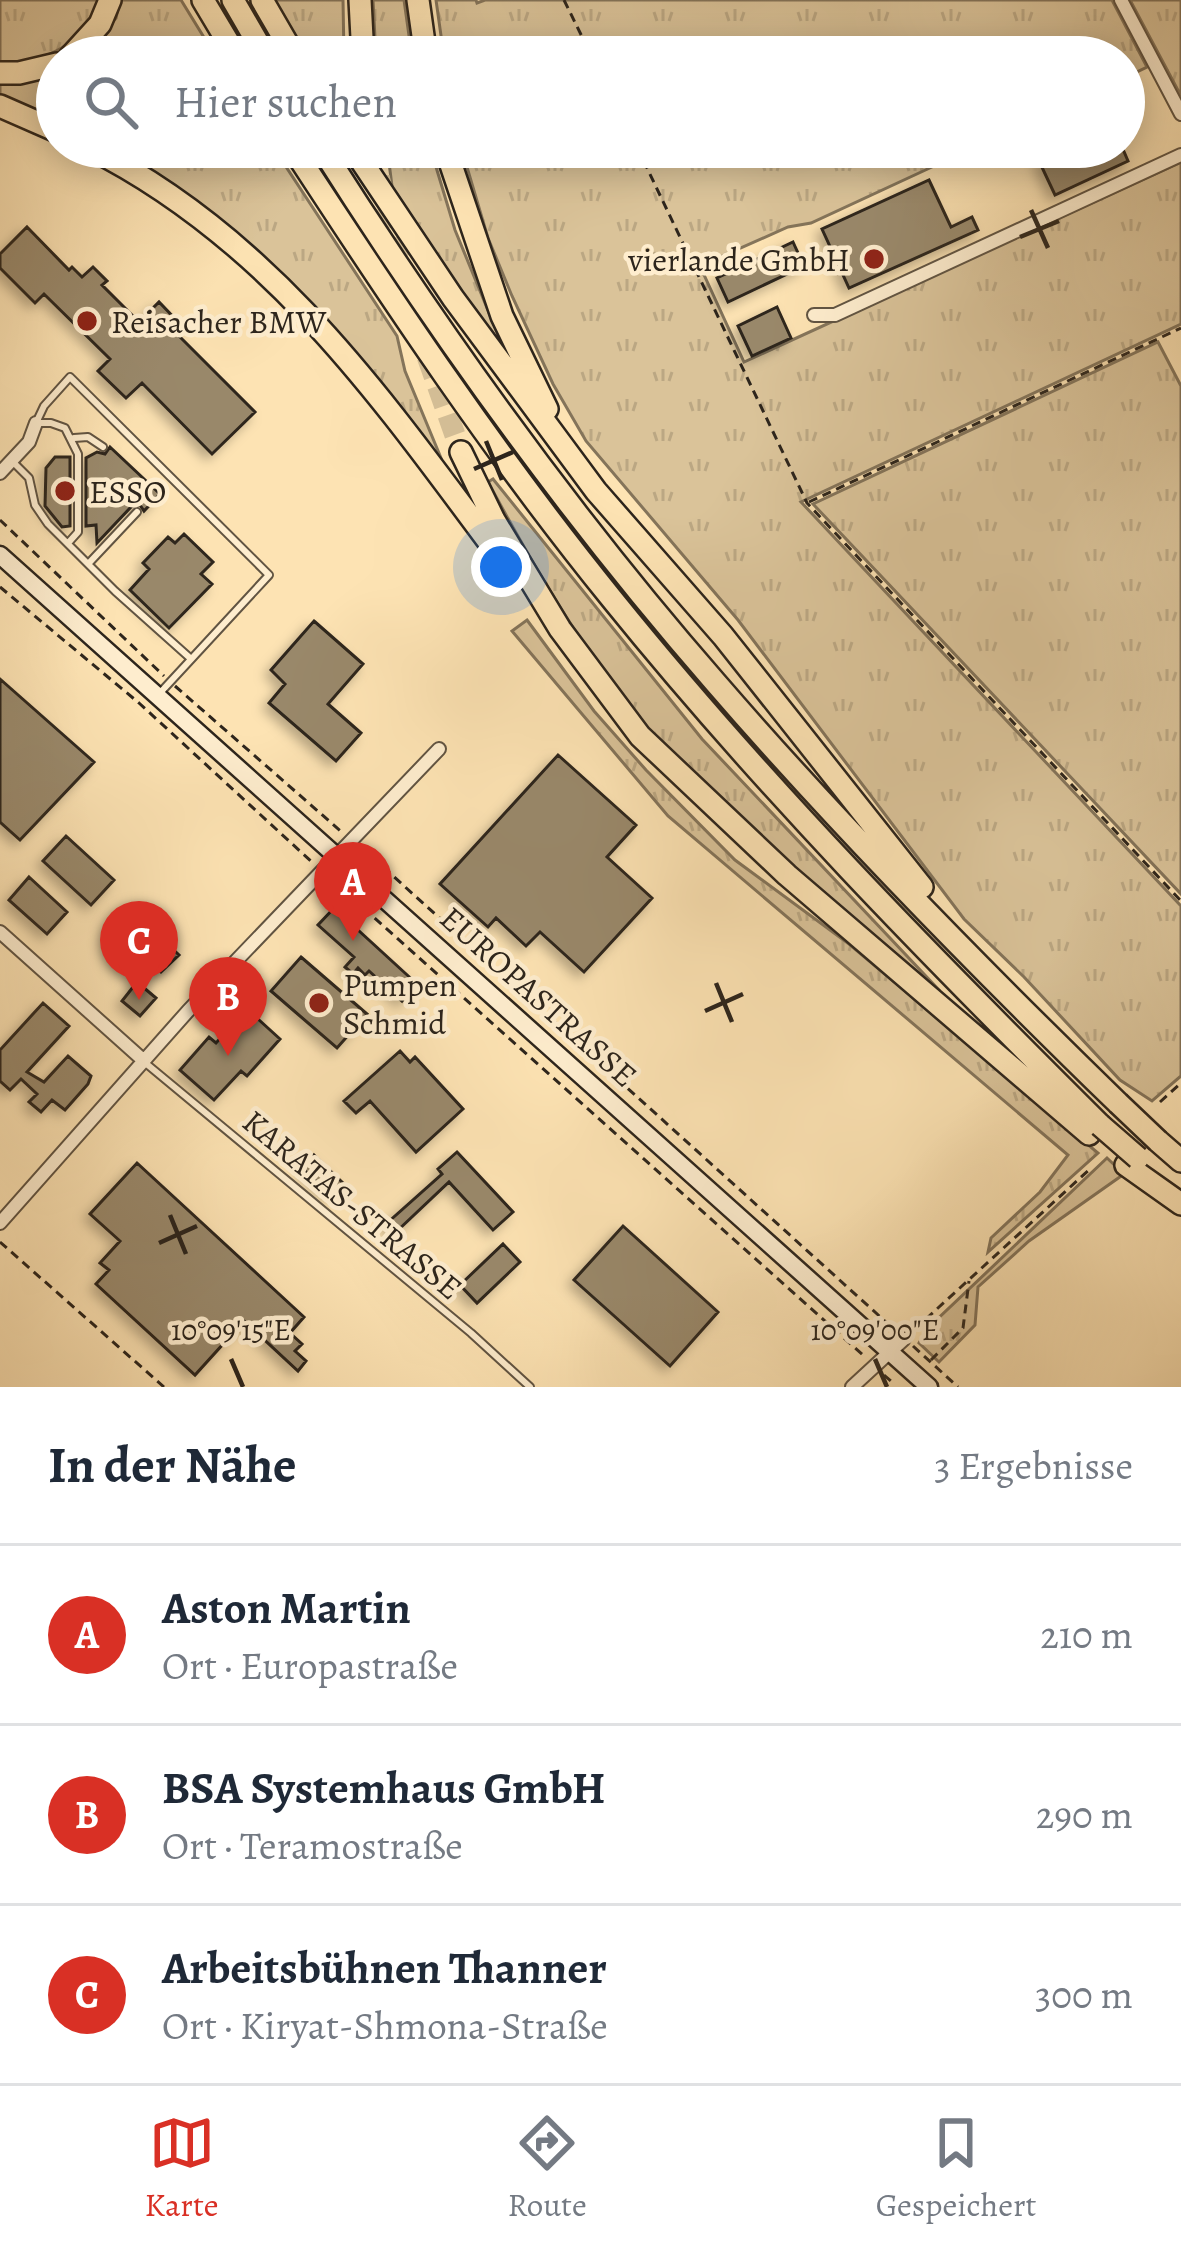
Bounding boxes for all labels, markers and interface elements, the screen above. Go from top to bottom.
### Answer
search box [36,36,1145,168]
icon: search [78,69,144,135]
text: Hier suchen [174,71,397,133]
place label: vierlande GmbH [627,237,850,282]
marker: vierlande GmbH [861,246,887,272]
place label: Reisacher BMW [111,299,327,344]
marker: Reisacher BMW [74,308,100,334]
place label: ESSO [89,469,166,514]
marker: ESSO [52,478,78,504]
your location [471,537,531,597]
pin: A [314,842,392,941]
street label: EUROPASTRASSE [430,896,647,1097]
pin: C [100,901,178,1000]
pin: B [189,957,267,1056]
place label: Pumpen Schmid [343,962,457,1045]
marker: Pumpen Schmid [306,990,332,1016]
street label: KARATAS-STRASSE [233,1099,472,1310]
text: 10°09'15"E [171,1310,291,1350]
text: 10°09'00"E [811,1310,939,1350]
text: In der Nähe [48,1430,297,1500]
text: 3 Ergebnisse [934,1439,1133,1492]
text: Aston Martin [162,1577,411,1639]
text: A [75,1608,99,1661]
text: 210 m [1040,1608,1133,1661]
text: Ort · Europastraße [162,1639,458,1692]
text: BSA Systemhaus GmbH [162,1757,605,1819]
text: B [75,1788,99,1841]
text: 290 m [1036,1788,1133,1841]
text: Ort · Teramostraße [162,1819,463,1872]
text: Arbeitsbühnen Thanner [162,1937,607,1999]
text: C [75,1968,99,2021]
text: 300 m [1035,1968,1133,2021]
text: Ort · Kiryat-Shmona-Straße [162,1999,608,2052]
tab: Karte [144,2110,219,2227]
tab: Route [508,2110,587,2227]
tab: Gespeichert [876,2110,1037,2227]

